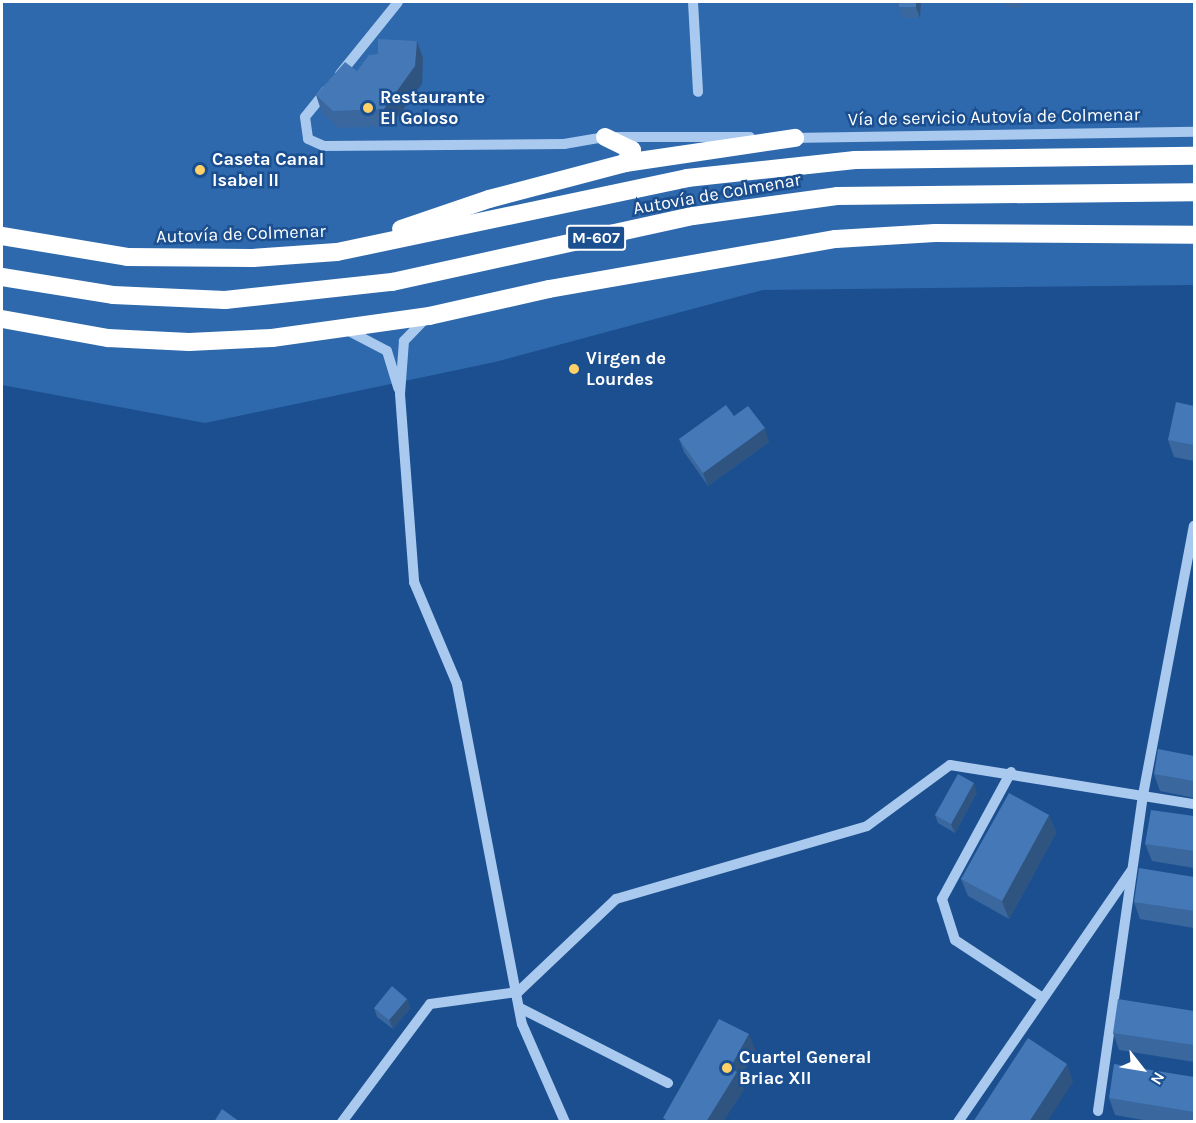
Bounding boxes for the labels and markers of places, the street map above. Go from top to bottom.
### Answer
place label: Restaurante El Goloso [380,87,485,130]
marker: Restaurante El Goloso [361,101,375,115]
place label: Caseta Canal Isabel II [212,149,324,192]
marker: Caseta Canal Isabel II [193,163,207,177]
place label: Virgen de Lourdes [586,348,666,391]
marker: Virgen de Lourdes [567,362,581,376]
place label: Cuartel General Briac XII [739,1047,872,1090]
marker: Cuartel General Briac XII [720,1061,734,1075]

